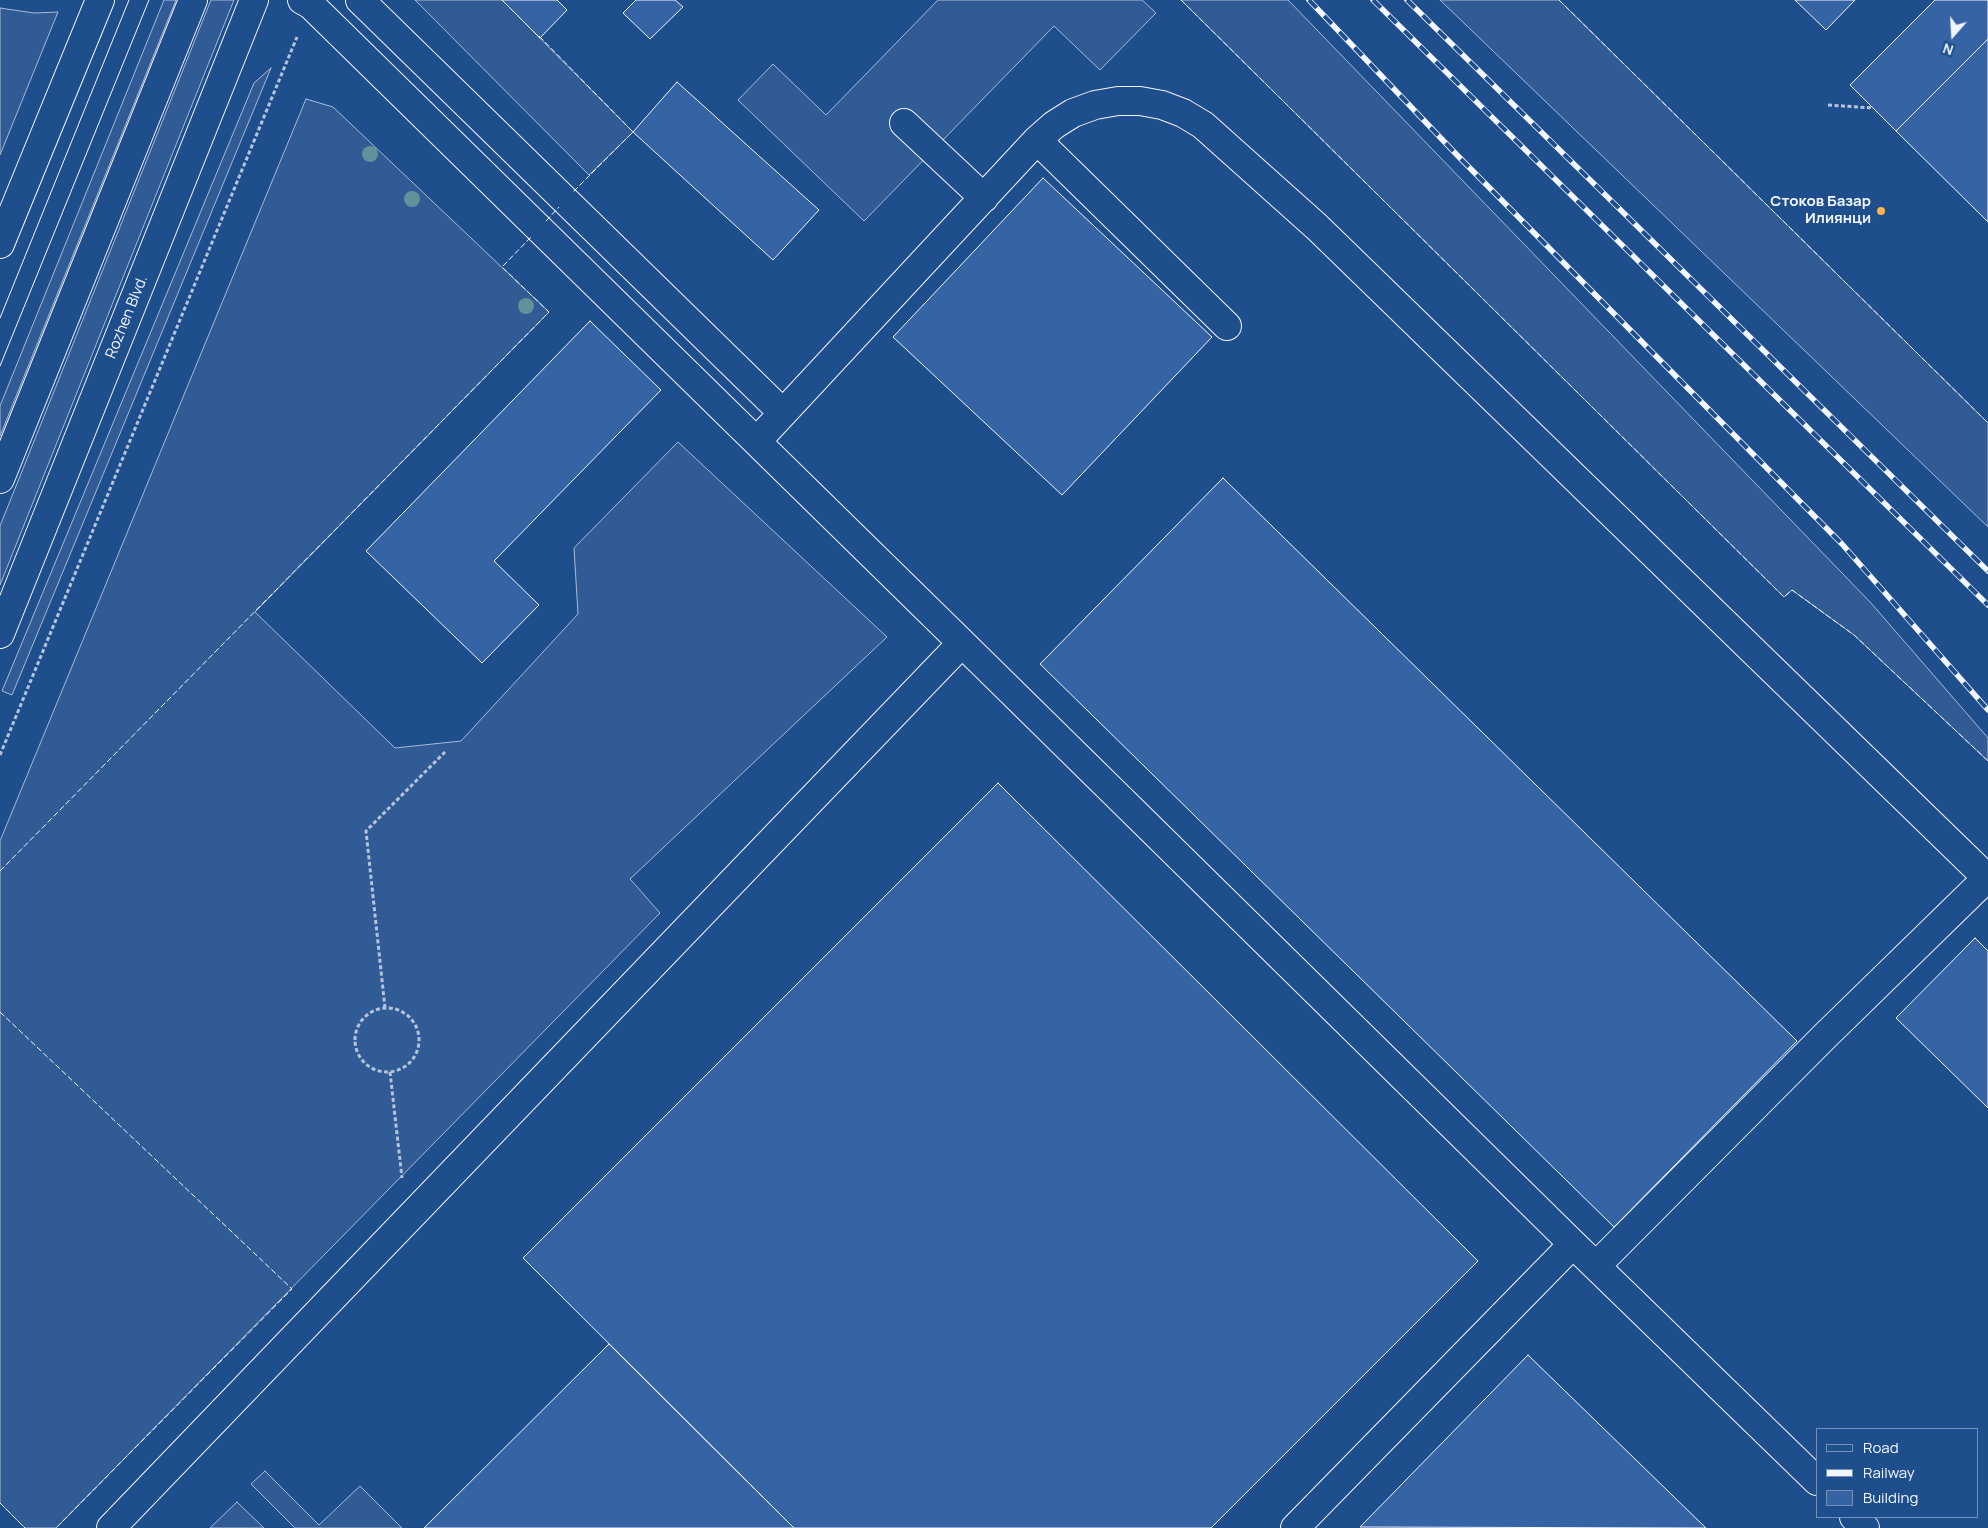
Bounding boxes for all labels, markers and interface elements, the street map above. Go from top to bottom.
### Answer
north arrow [1928,10,1978,60]
text: N [1940,39,1956,60]
place label: Стоков Базар Илиянци [1770,193,1871,228]
marker: Стоков Базар Илиянци [1875,205,1887,217]
street label: Rozhen Blvd. [102,273,152,361]
legend [1816,1428,1978,1518]
text: Road [1863,1437,1899,1458]
text: Railway [1863,1462,1915,1483]
text: Building [1863,1487,1918,1508]

